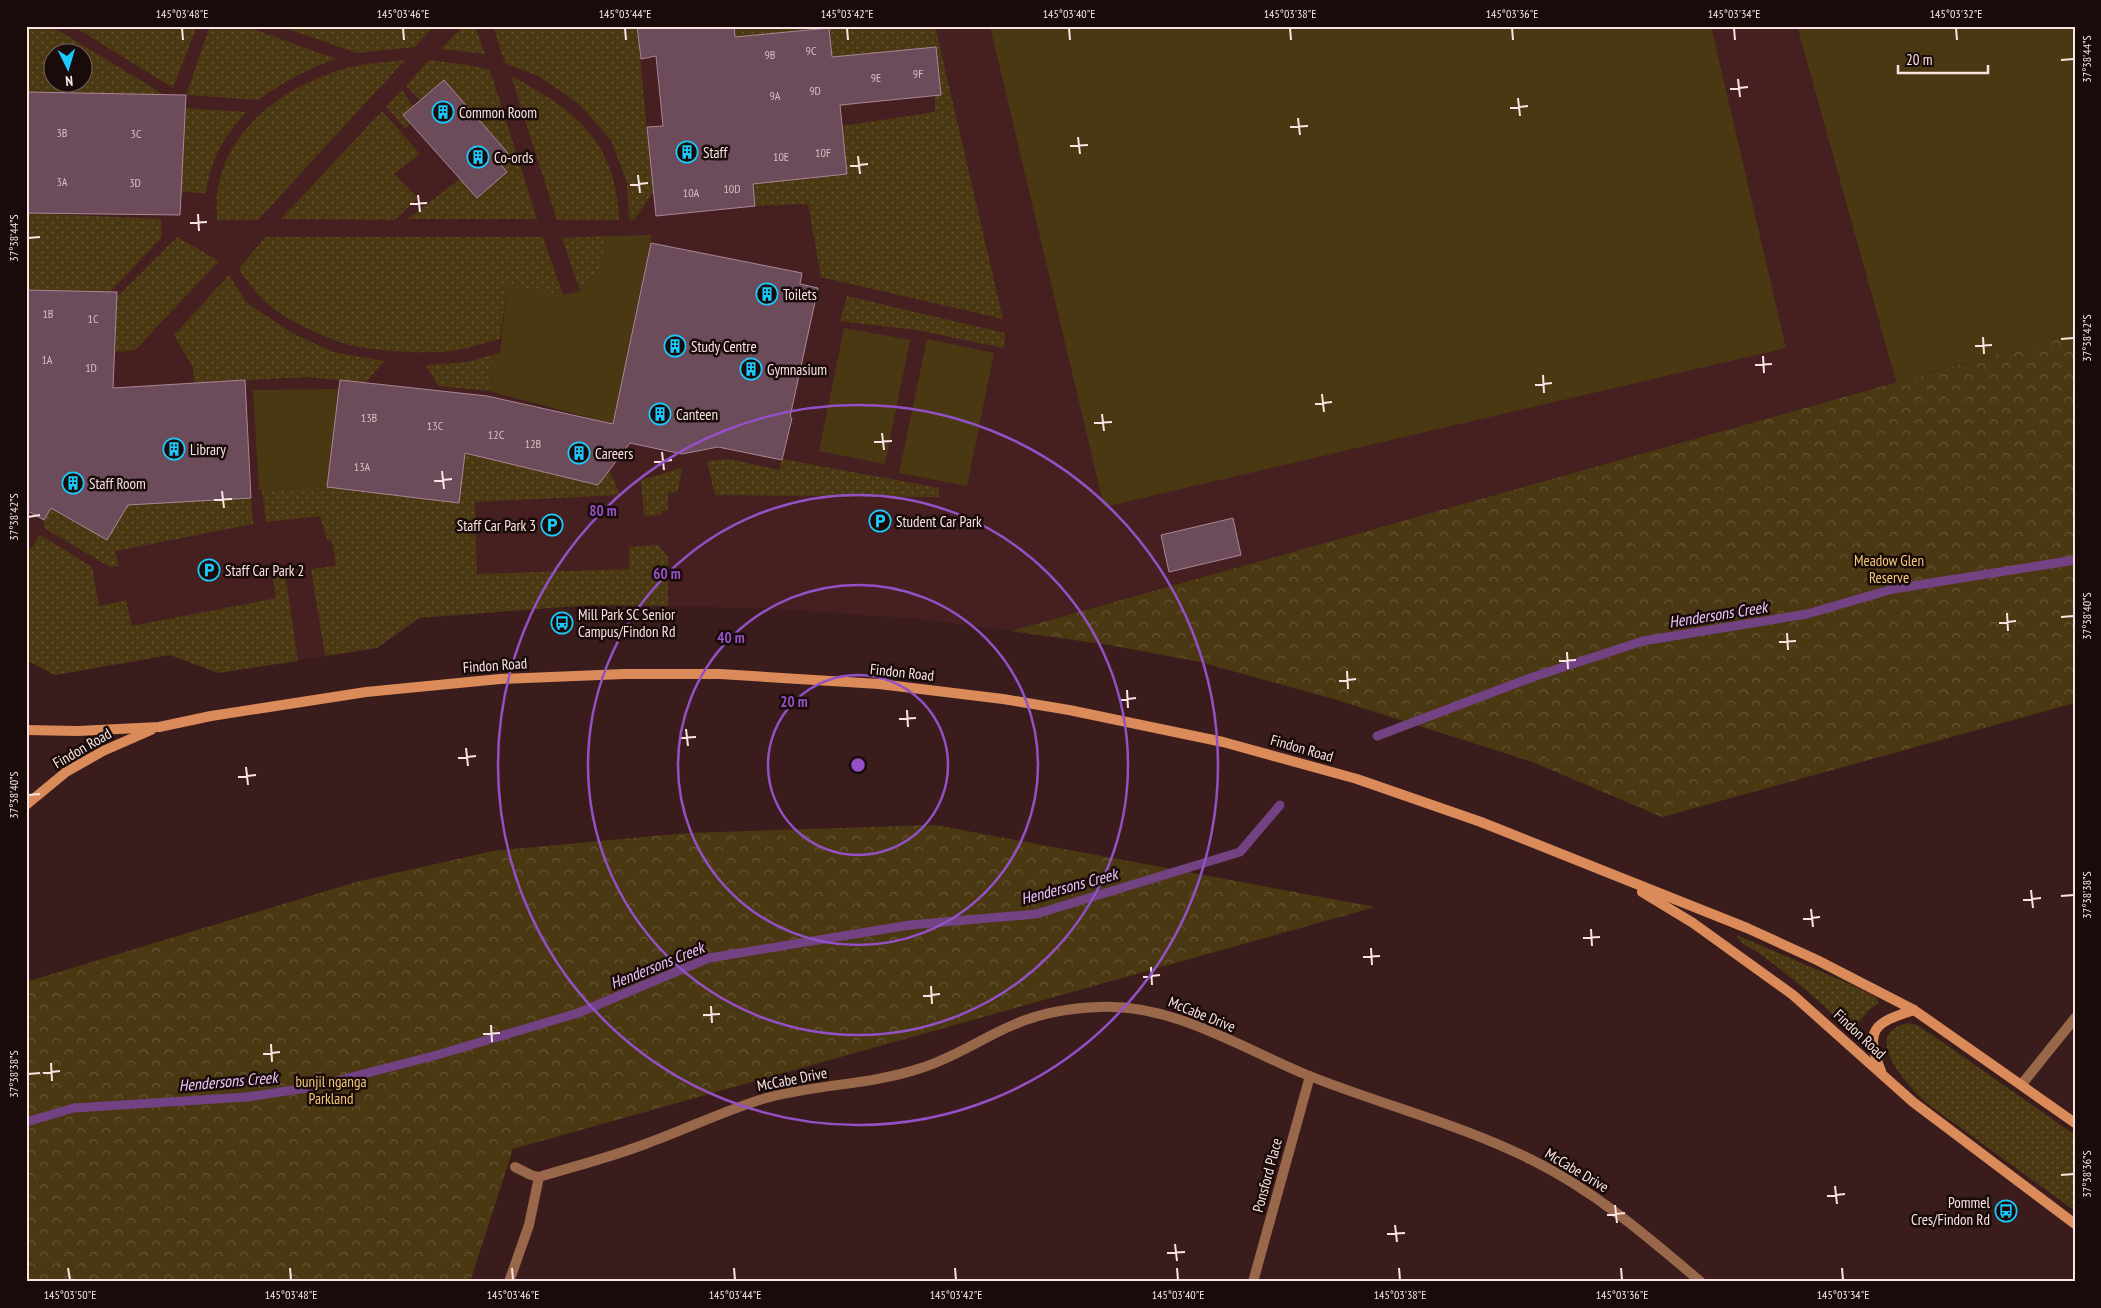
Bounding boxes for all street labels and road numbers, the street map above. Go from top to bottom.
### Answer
street label: Findon Road [462,653,528,677]
street label: Findon Road [869,659,935,685]
street label: Findon Road [49,724,115,772]
street label: Findon Road [1268,730,1336,766]
street label: McCabe Drive [1166,992,1238,1036]
street label: Findon Road [1830,1005,1890,1063]
street label: McCabe Drive [755,1063,829,1095]
street label: Ponsford Place [1248,1136,1286,1214]
street label: McCabe Drive [1542,1144,1612,1196]

